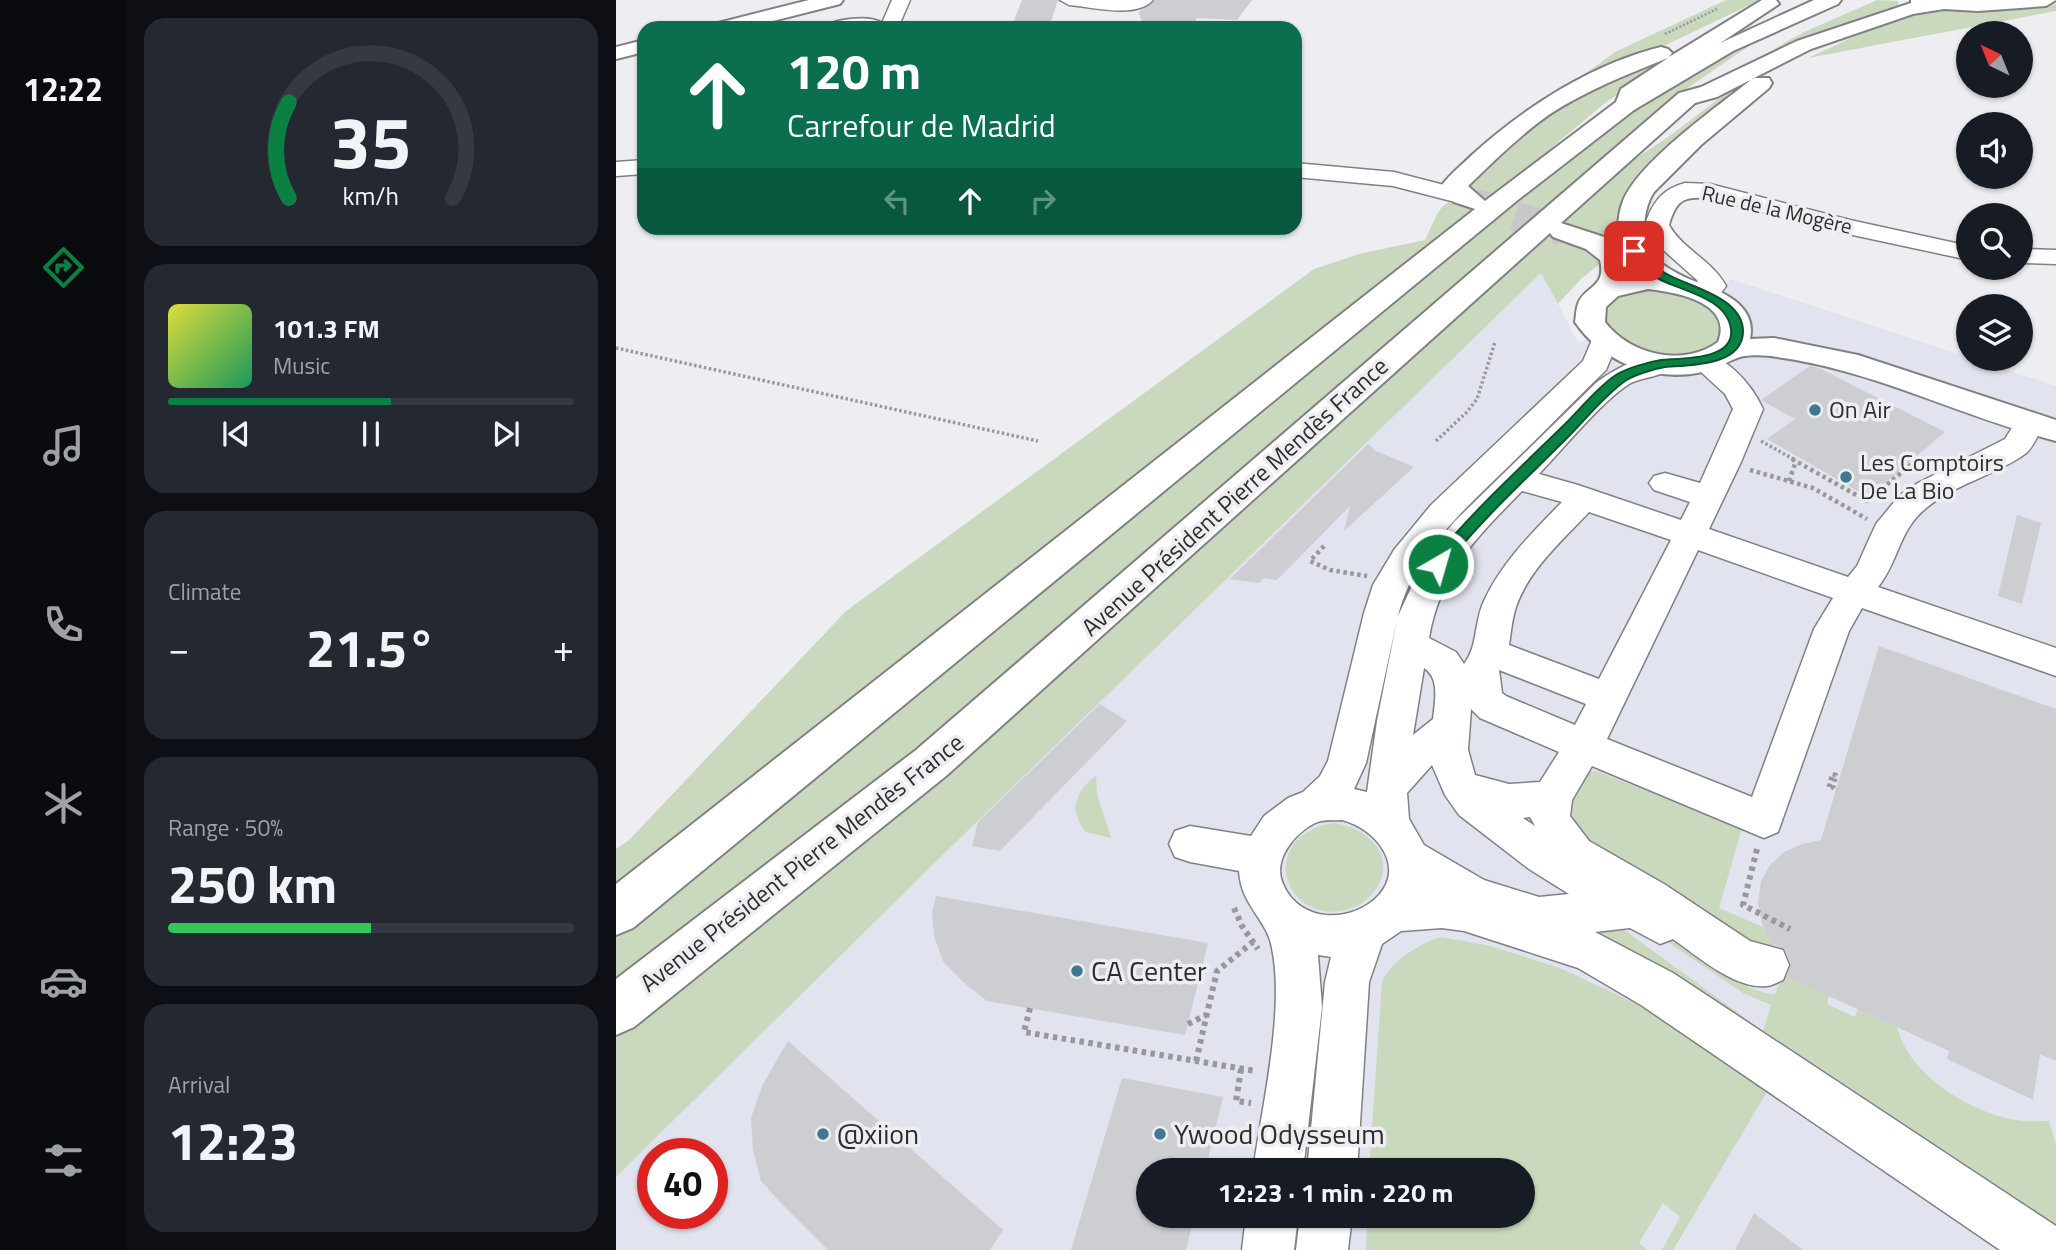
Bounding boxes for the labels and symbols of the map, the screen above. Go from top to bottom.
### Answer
north arrow [1956,21,2034,98]
street label: Rue de la Mogère [1699,176,1855,242]
pin [1604,221,1664,281]
street label: Avenue Président Pierre Mendès France [1073,348,1396,644]
place label: On Air [1829,391,1891,427]
marker: On Air [1807,402,1823,418]
place label: Les Comptoirs De La Bio [1860,444,2004,508]
marker: Les Comptoirs De La Bio [1838,469,1854,485]
position arrow [1401,527,1475,601]
street label: Avenue Président Pierre Mendès France [632,724,971,1000]
place label: CA Center [1091,949,1207,992]
marker: CA Center [1069,963,1085,979]
place label: @xiion [837,1112,919,1155]
place label: Ywood Odysseum [1174,1112,1385,1155]
marker: @xiion [815,1126,831,1142]
marker: Ywood Odysseum [1152,1126,1168,1142]
speed limit sign: 40 [637,1138,728,1229]

